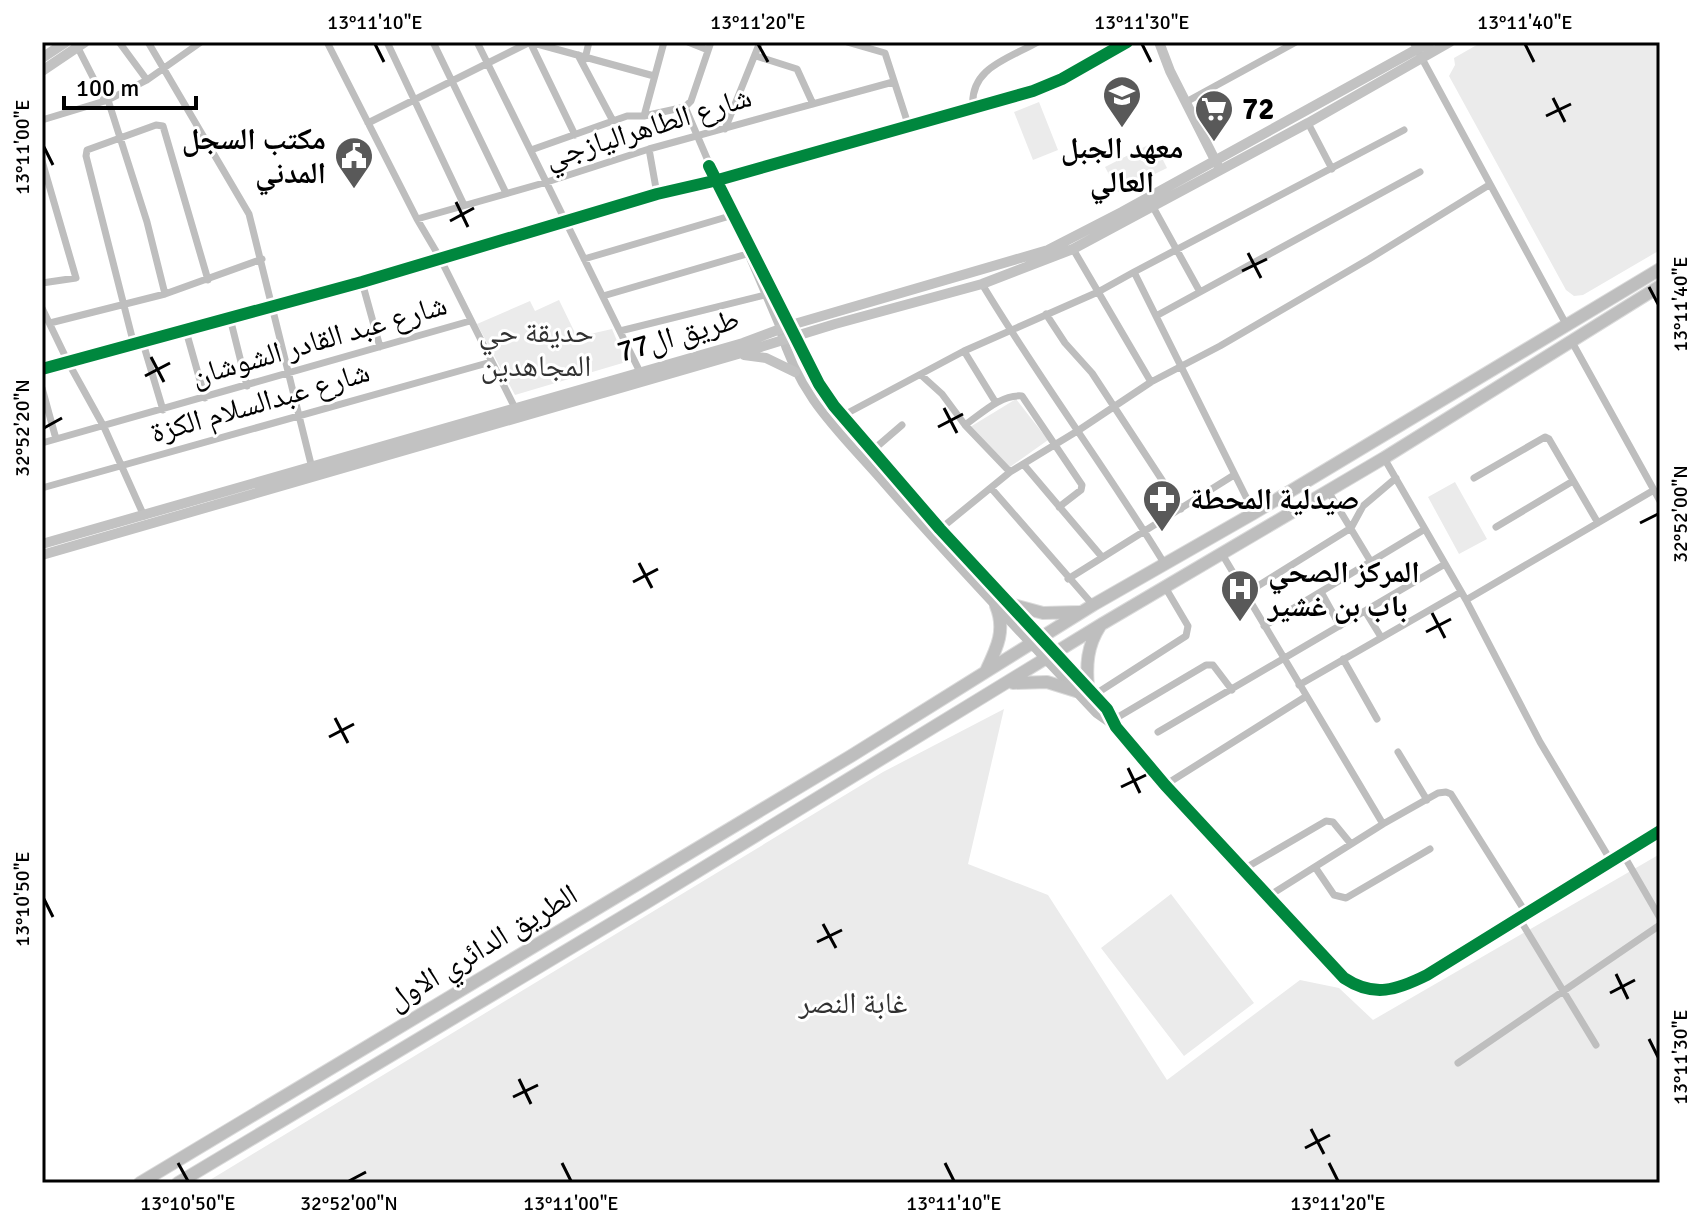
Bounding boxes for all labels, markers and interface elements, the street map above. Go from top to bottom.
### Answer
text: 13°11'10"E [327,10,423,35]
text: 13°11'20"E [710,10,806,35]
text: 13°11'30"E [1094,10,1190,35]
text: 13°11'40"E [1477,10,1573,35]
scale bar [64,60,196,110]
text: 100 m [76,73,139,103]
school or university icon: معهد الجبل العالي [1101,74,1143,129]
street label: شارع الطاهراليازجي [540,78,757,181]
supermarket icon: 72 [1193,88,1235,143]
place label: 72 [1242,91,1274,128]
text: 13°11'00"E [10,99,35,195]
place label: مكتب السجل المدني [182,121,326,196]
place label: معهد الجبل العالي [1061,130,1183,205]
public building icon: مكتب السجل المدني [333,135,375,190]
text: 13°11'40"E [1668,256,1693,352]
street label: شارع عبد القادر الشوشان [187,286,451,395]
street label: طريق ال77 [613,300,744,371]
park label: حديقة حي المجاهدين [478,314,594,385]
street label: شارع عبدالسلام الكزة [146,354,374,451]
text: 32°52'20"N [10,379,35,477]
text: 32°52'00"N [1668,465,1693,563]
pharmacy icon: صيدلية المحطة [1141,478,1183,533]
place label: صيدلية المحطة [1190,481,1359,518]
place label: المركز الصحي باب بن غشير [1266,554,1420,625]
hospital icon: المركز الصحي باب بن غشير [1219,568,1261,623]
text: 13°10'50"E [10,851,35,947]
street label: الطريق الدائري الاول [380,876,587,1023]
park label: غابة النصر [798,985,907,1022]
text: 13°11'30"E [1668,1009,1693,1105]
text: 13°10'50"E [140,1191,236,1216]
text: 32°52'00"N [300,1191,398,1216]
text: 13°11'00"E [523,1191,619,1216]
text: 13°11'10"E [906,1191,1002,1216]
text: 13°11'20"E [1290,1191,1386,1216]

